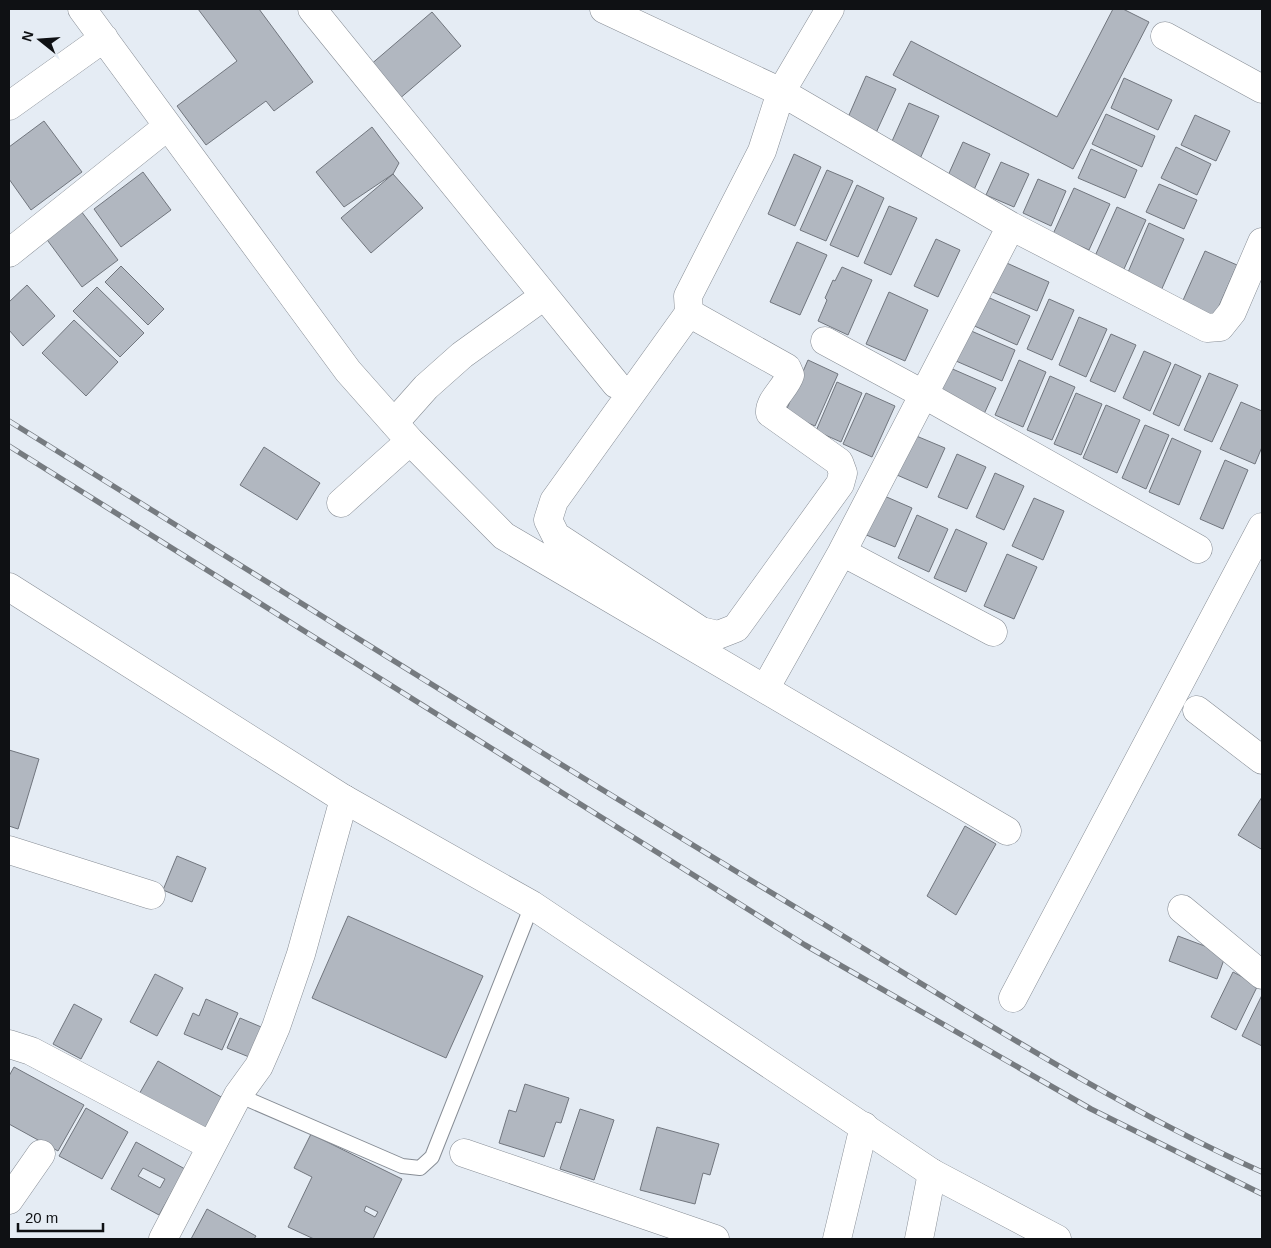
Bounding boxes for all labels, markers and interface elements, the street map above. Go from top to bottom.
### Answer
north arrow [15,15,65,65]
text: N [18,29,37,43]
scale bar [18,1200,102,1232]
text: 20 m [25,1209,58,1226]

